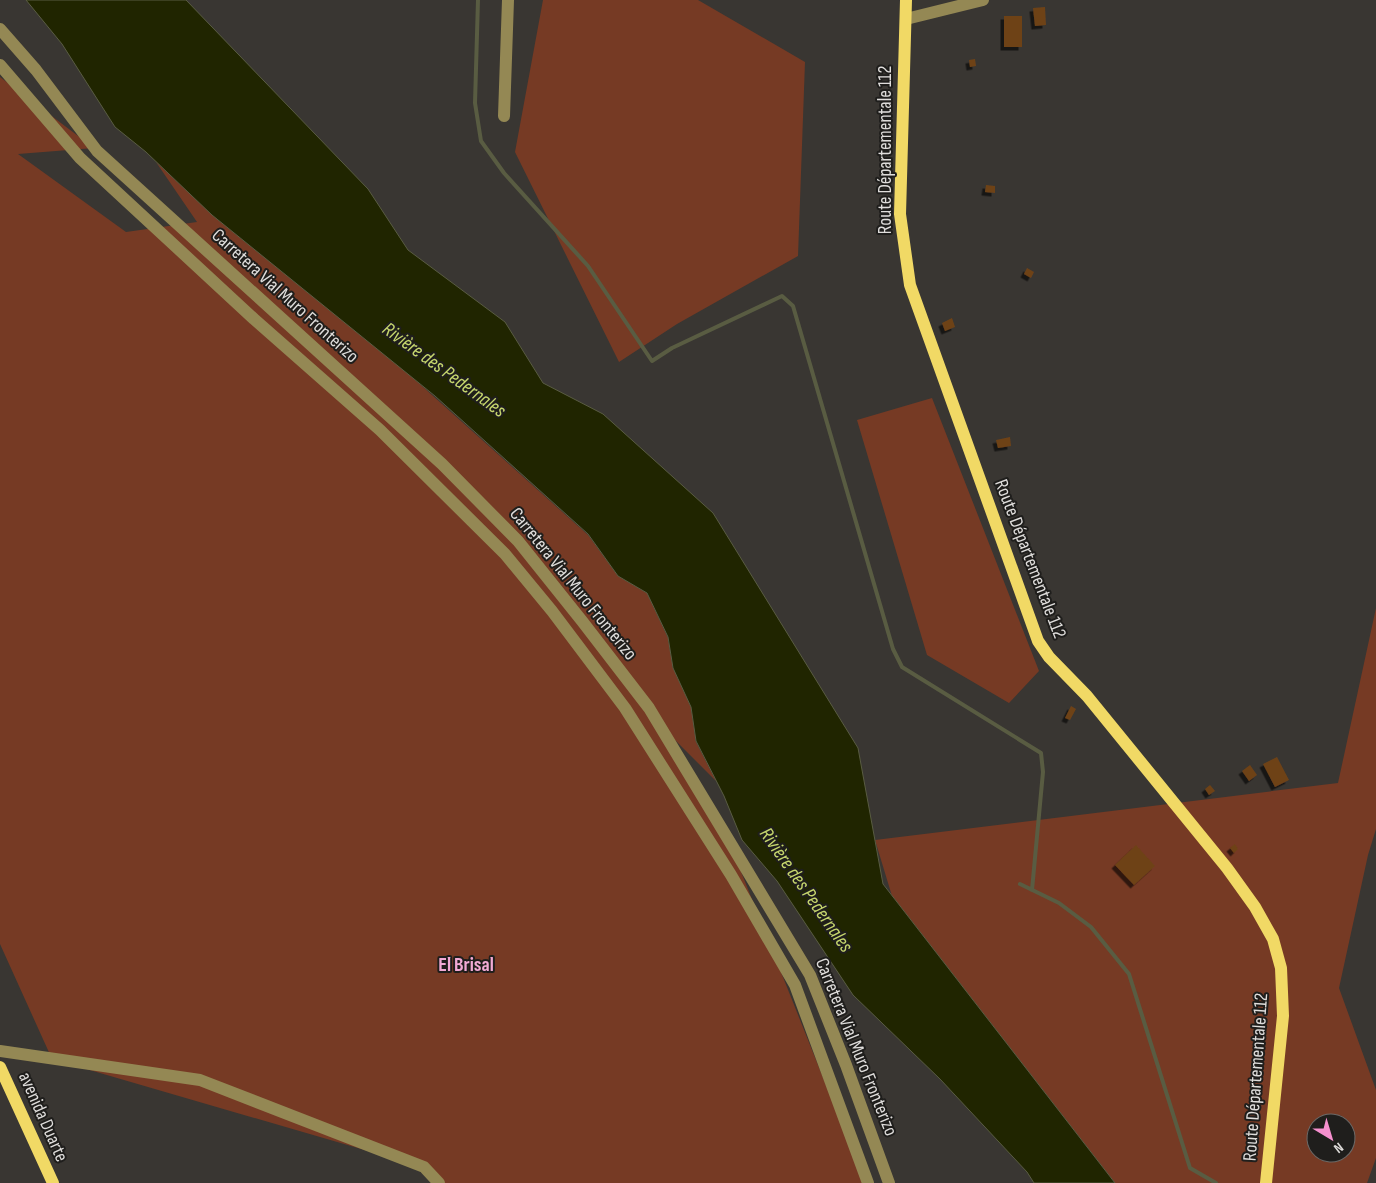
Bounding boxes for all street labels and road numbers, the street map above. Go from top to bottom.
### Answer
street label: Route Départementale 112 [874,66,897,234]
street label: Carretera Vial Muro Fronterizo [207,224,363,368]
street label: Route Départementale 112 [989,476,1071,642]
street label: Carretera Vial Muro Fronterizo [504,503,642,665]
street label: Carretera Vial Muro Fronterizo [810,955,902,1139]
street label: Route Départementale 112 [1239,992,1273,1162]
street label: avenida Duarte [13,1069,73,1165]

